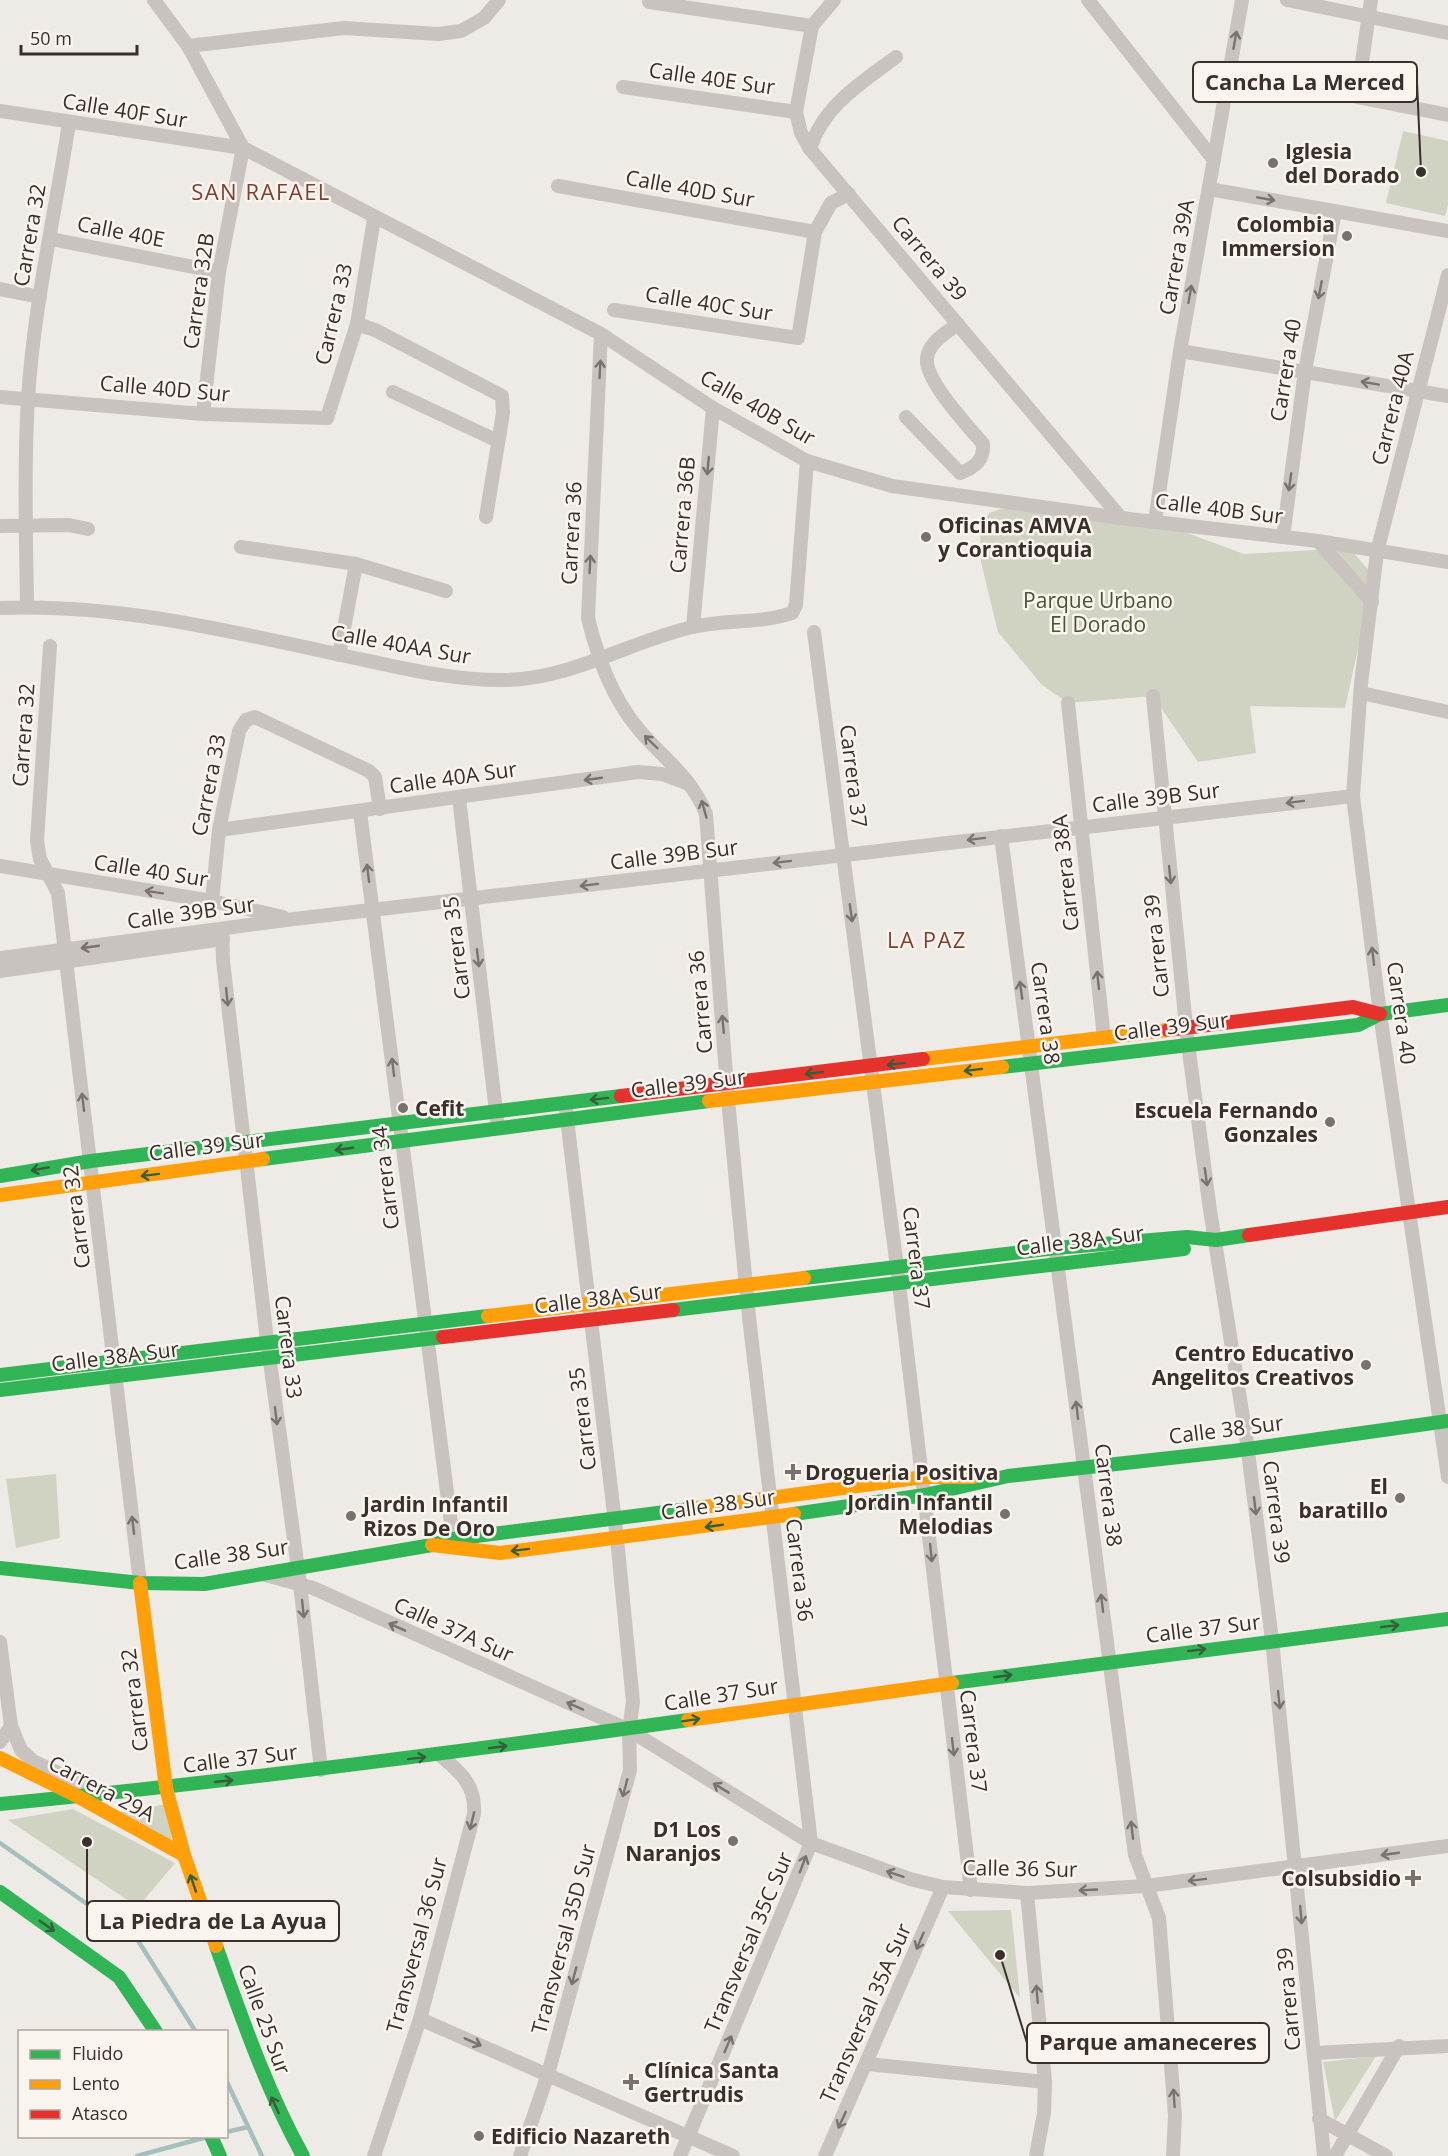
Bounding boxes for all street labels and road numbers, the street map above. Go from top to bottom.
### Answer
street label: Calle 40E Sur [647,55,777,101]
street label: Calle 40F Sur [61,86,190,134]
street label: Calle 40D Sur [623,163,757,213]
street label: Carrera 32 [6,182,52,288]
street label: Carrera 39A [1152,196,1200,317]
street label: Calle 40E [75,209,167,253]
street label: Carrera 39 [886,209,974,307]
street label: Carrera 32B [176,231,220,351]
street label: Carrera 33 [308,260,358,368]
street label: Calle 40C Sur [643,279,775,327]
street label: Carrera 40 [1263,317,1307,423]
street label: Carrera 40A [1364,347,1420,468]
street label: Calle 40B Sur [695,363,821,452]
street label: Calle 40D Sur [99,368,232,408]
street label: Carrera 36B [663,455,701,575]
street label: Carrera 36 [554,481,588,585]
street label: Calle 40B Sur [1153,486,1285,530]
street label: Calle 40AA Sur [329,618,474,670]
street label: Carrera 32 [5,682,41,788]
street label: Carrera 37 [834,723,874,829]
street label: Carrera 33 [184,731,232,839]
street label: Calle 40A Sur [387,754,519,800]
street label: Calle 39B Sur [1090,775,1222,819]
street label: Carrera 38A [1045,813,1085,933]
street label: Calle 39B Sur [608,832,740,876]
street label: Calle 40 Sur [92,847,210,893]
street label: Calle 39B Sur [125,889,257,935]
street label: Carrera 39 [1137,893,1175,999]
street label: Carrera 35 [436,895,476,1001]
street label: Carrera 36 [682,949,718,1055]
street label: Carrera 38 [1025,960,1067,1066]
street label: Carrera 40 [1381,960,1423,1066]
street label: Calle 39 Sur [1112,1005,1230,1047]
street label: Calle 39 Sur [629,1062,747,1104]
street label: Calle 39 Sur [147,1125,265,1167]
street label: Carrera 34 [365,1125,405,1231]
street label: Carrera 32 [56,1164,96,1270]
street label: Carrera 37 [897,1205,937,1311]
street label: Calle 38A Sur [1015,1218,1146,1262]
street label: Calle 38A Sur [533,1276,664,1320]
street label: Carrera 33 [269,1294,309,1400]
street label: Calle 38A Sur [50,1334,181,1378]
street label: Carrera 35 [562,1366,602,1472]
street label: Calle 38 Sur [1167,1408,1285,1450]
street label: Carrera 38 [1089,1442,1129,1548]
street label: Carrera 39 [1257,1459,1297,1565]
street label: Calle 38 Sur [659,1482,777,1526]
street label: Carrera 36 [780,1517,820,1623]
street label: Calle 38 Sur [172,1532,290,1576]
street label: Calle 37A Sur [390,1590,519,1668]
street label: Calle 37 Sur [1144,1607,1262,1649]
street label: Carrera 32 [114,1647,154,1753]
street label: Calle 37 Sur [662,1671,780,1717]
street label: Carrera 37 [954,1688,994,1794]
street label: Calle 37 Sur [181,1737,299,1779]
street label: Carrera 29A [44,1748,161,1828]
street label: Transversal 35D Sur [524,1840,602,2037]
street label: Transversal 35C Sur [697,1847,799,2037]
street label: Calle 36 Sur [962,1853,1078,1883]
street label: Transversal 36 Sur [379,1854,453,2036]
street label: Transversal 35A Sur [813,1918,917,2107]
street label: Carrera 39 [1270,1946,1306,2052]
street label: Calle 25 Sur [232,1960,298,2078]

